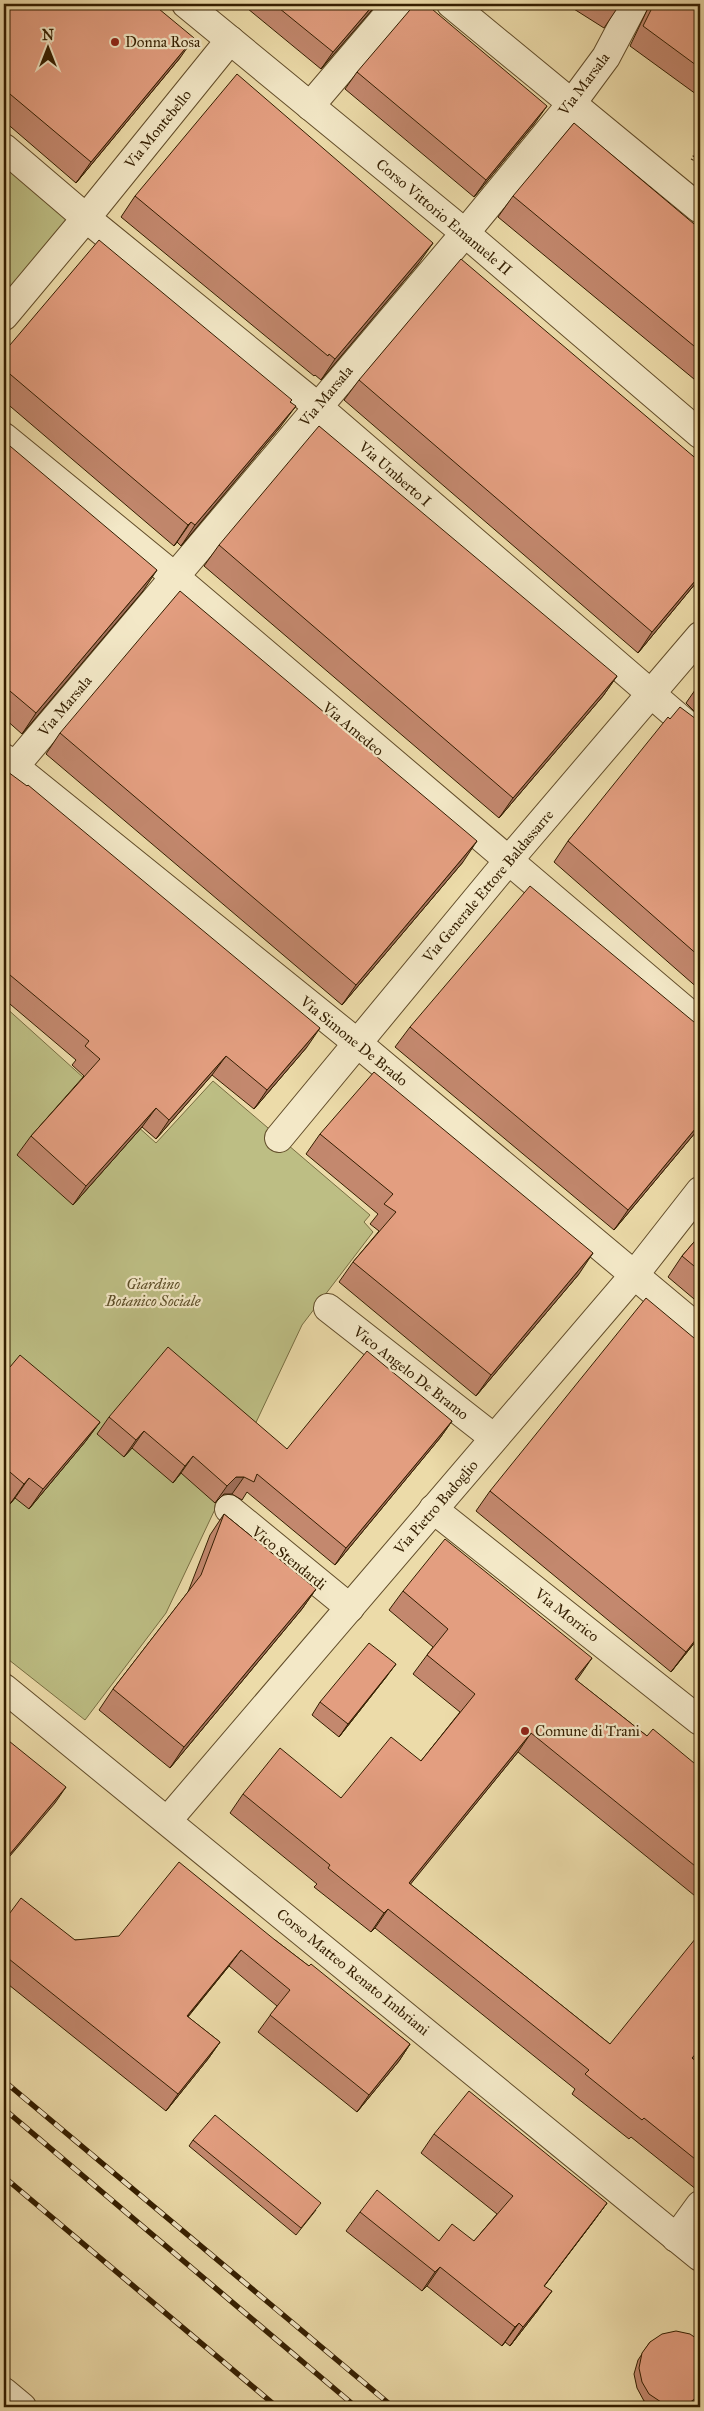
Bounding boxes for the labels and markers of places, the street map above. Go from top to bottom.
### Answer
place label: Donna Rosa [125,33,201,51]
marker: Donna Rosa [109,36,121,48]
place label: Comune di Trani [535,1722,640,1740]
marker: Comune di Trani [519,1725,531,1737]

